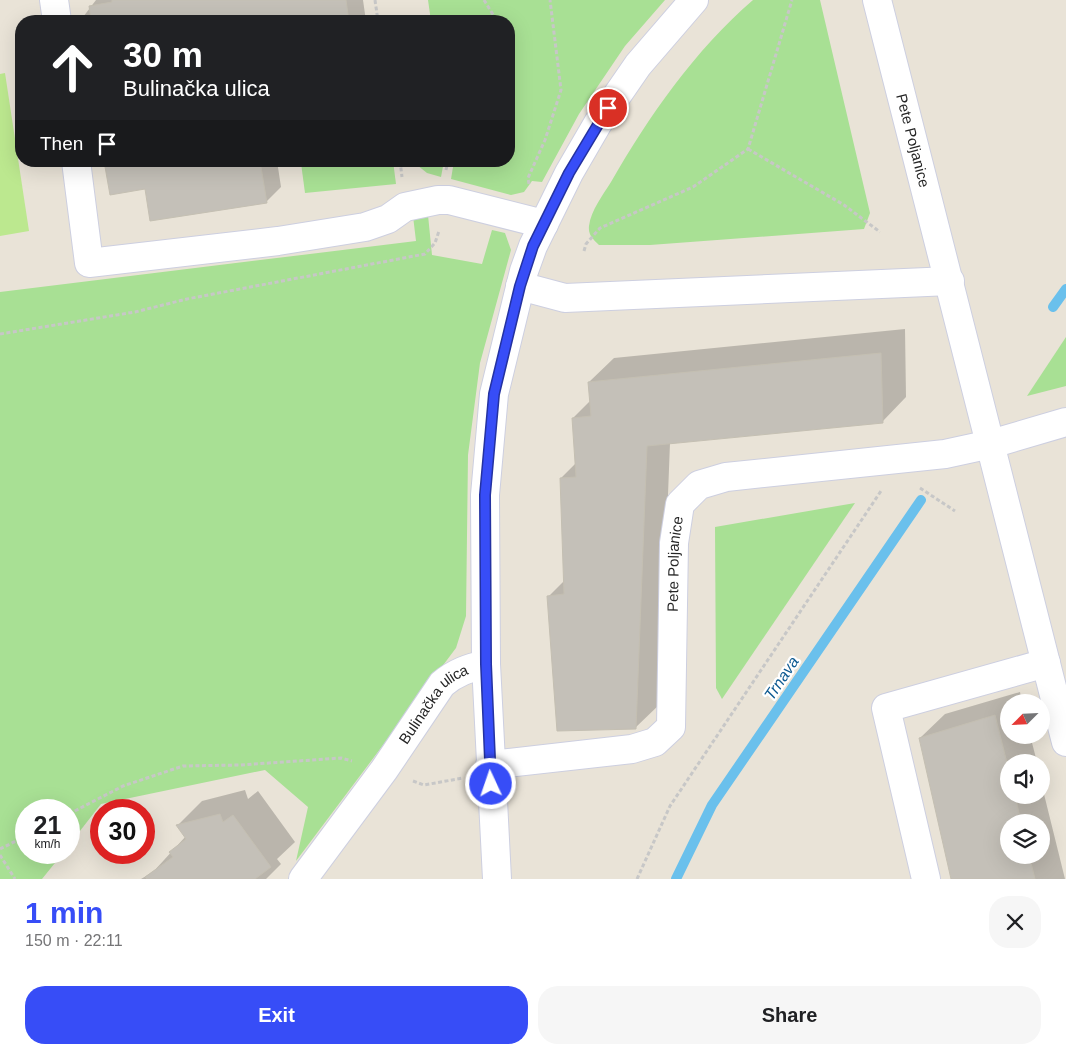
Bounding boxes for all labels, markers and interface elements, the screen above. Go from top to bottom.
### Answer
icon: ahead [40,35,105,100]
text: 30 m [123,35,203,74]
text: Bulinačka ulica [123,76,270,101]
pin [587,87,629,129]
street label: Pete Poljanice [893,92,933,189]
icon: arrive [594,94,622,122]
icon: arrive [93,130,121,158]
text: Then [40,133,83,154]
street label: Pete Poljanice [664,515,686,612]
water label: Trnava [761,653,802,703]
street label: Bulinačka ulica [395,661,471,747]
north arrow [1000,694,1050,744]
map controls [1000,694,1050,864]
button: sound [1000,754,1050,804]
position arrow [464,757,516,809]
speed limit sign: 30 [90,799,155,864]
text: 21 [34,811,61,839]
button: layers [1000,814,1050,864]
text: km/h [34,837,61,851]
text: 1 min [25,896,103,929]
button: close [989,896,1041,948]
text: 150 m · 22:11 [25,932,123,949]
button: Exit [25,986,528,1044]
button: Share [538,986,1041,1044]

